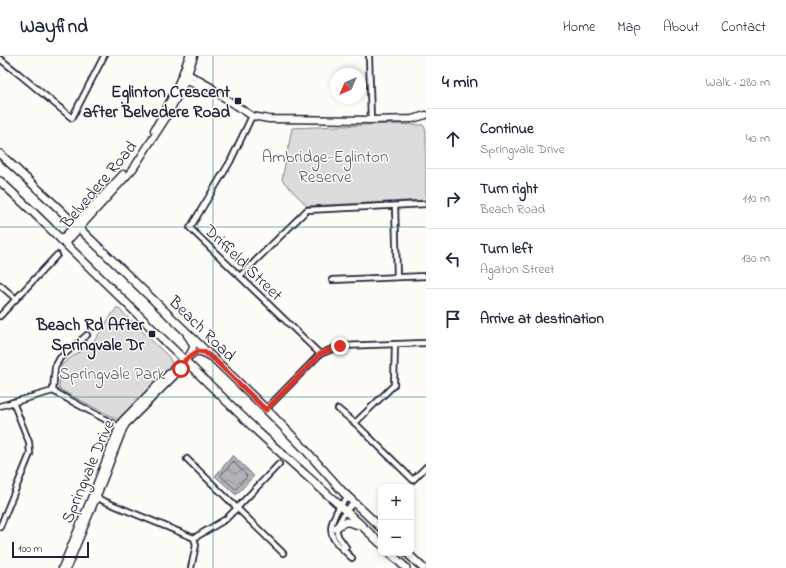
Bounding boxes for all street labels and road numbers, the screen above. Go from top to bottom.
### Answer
street label: Belvedere Road [54,135,144,235]
street label: Driffield Street [197,218,288,307]
street label: Beach Road [162,290,242,368]
street label: Springvale Drive [55,415,123,528]

